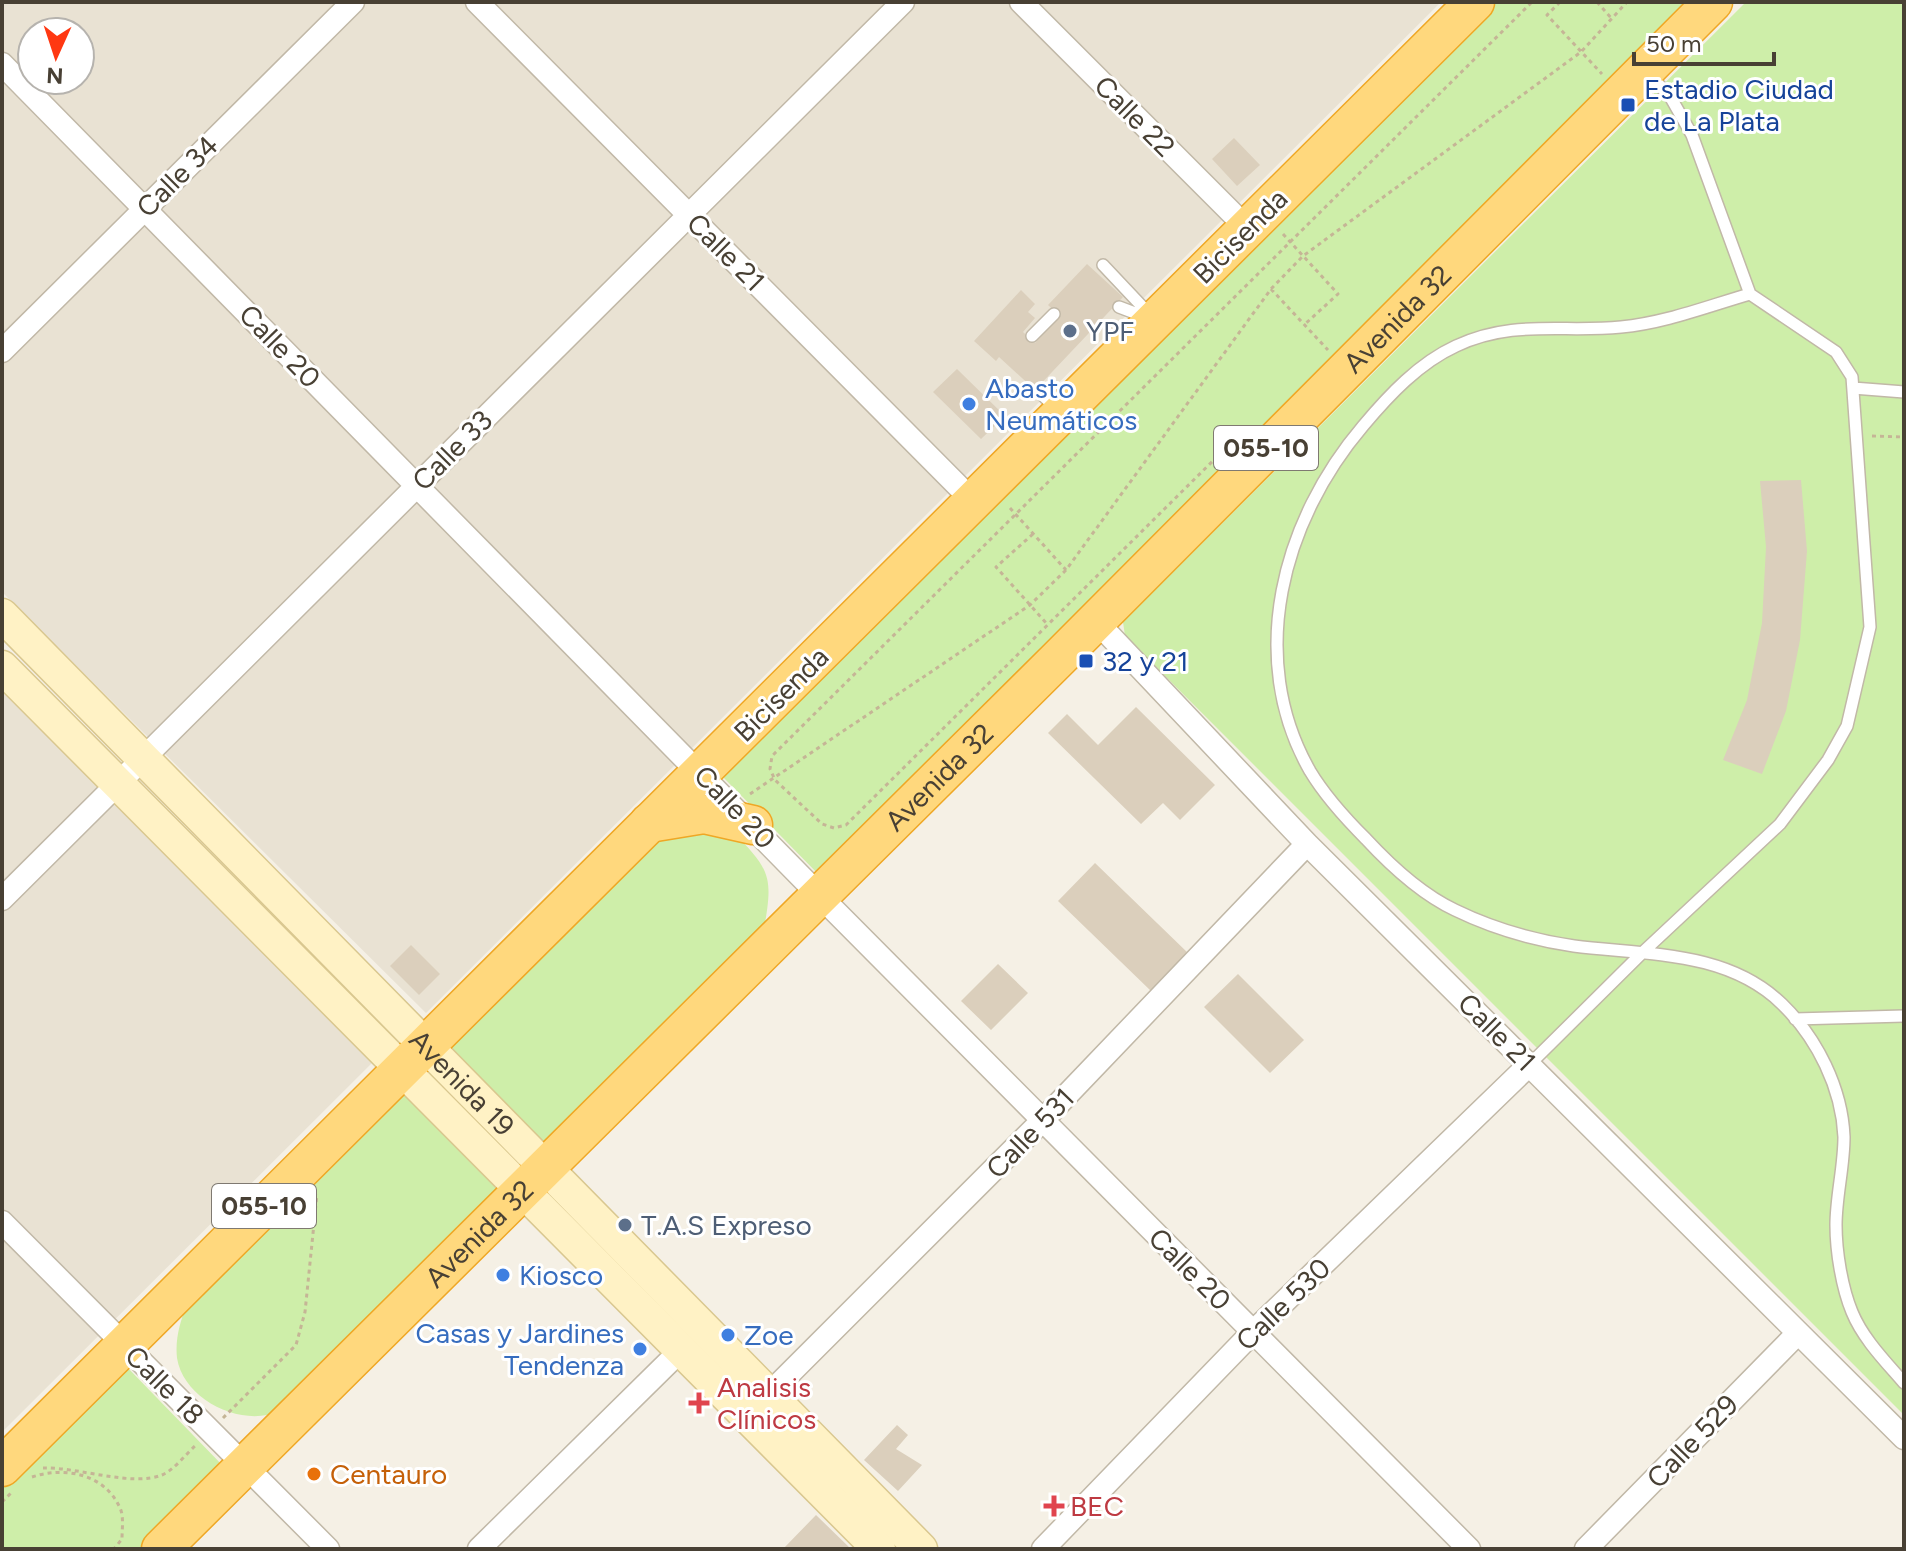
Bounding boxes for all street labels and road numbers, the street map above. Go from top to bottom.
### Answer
street label: Calle 22 [1088,69,1182,163]
street label: Calle 34 [129,128,225,224]
street label: Bicisenda [1186,182,1294,290]
street label: Calle 21 [680,206,772,298]
street label: Avenida 32 [1336,258,1458,380]
street label: Calle 20 [232,297,328,395]
street label: Calle 33 [405,403,499,497]
road number: 055-10 [1214,426,1318,470]
street label: Bicisenda [727,640,835,748]
street label: Avenida 32 [878,716,1000,838]
street label: Calle 20 [687,758,783,856]
street label: Calle 21 [1451,986,1543,1078]
street label: Avenida 19 [403,1022,522,1143]
street label: Calle 531 [979,1081,1081,1185]
street label: Avenida 32 [418,1173,540,1294]
road number: 055-10 [212,1184,316,1228]
street label: Calle 20 [1142,1221,1238,1317]
street label: Calle 530 [1229,1251,1337,1357]
street label: Calle 18 [118,1338,212,1432]
street label: Calle 529 [1639,1387,1745,1495]

